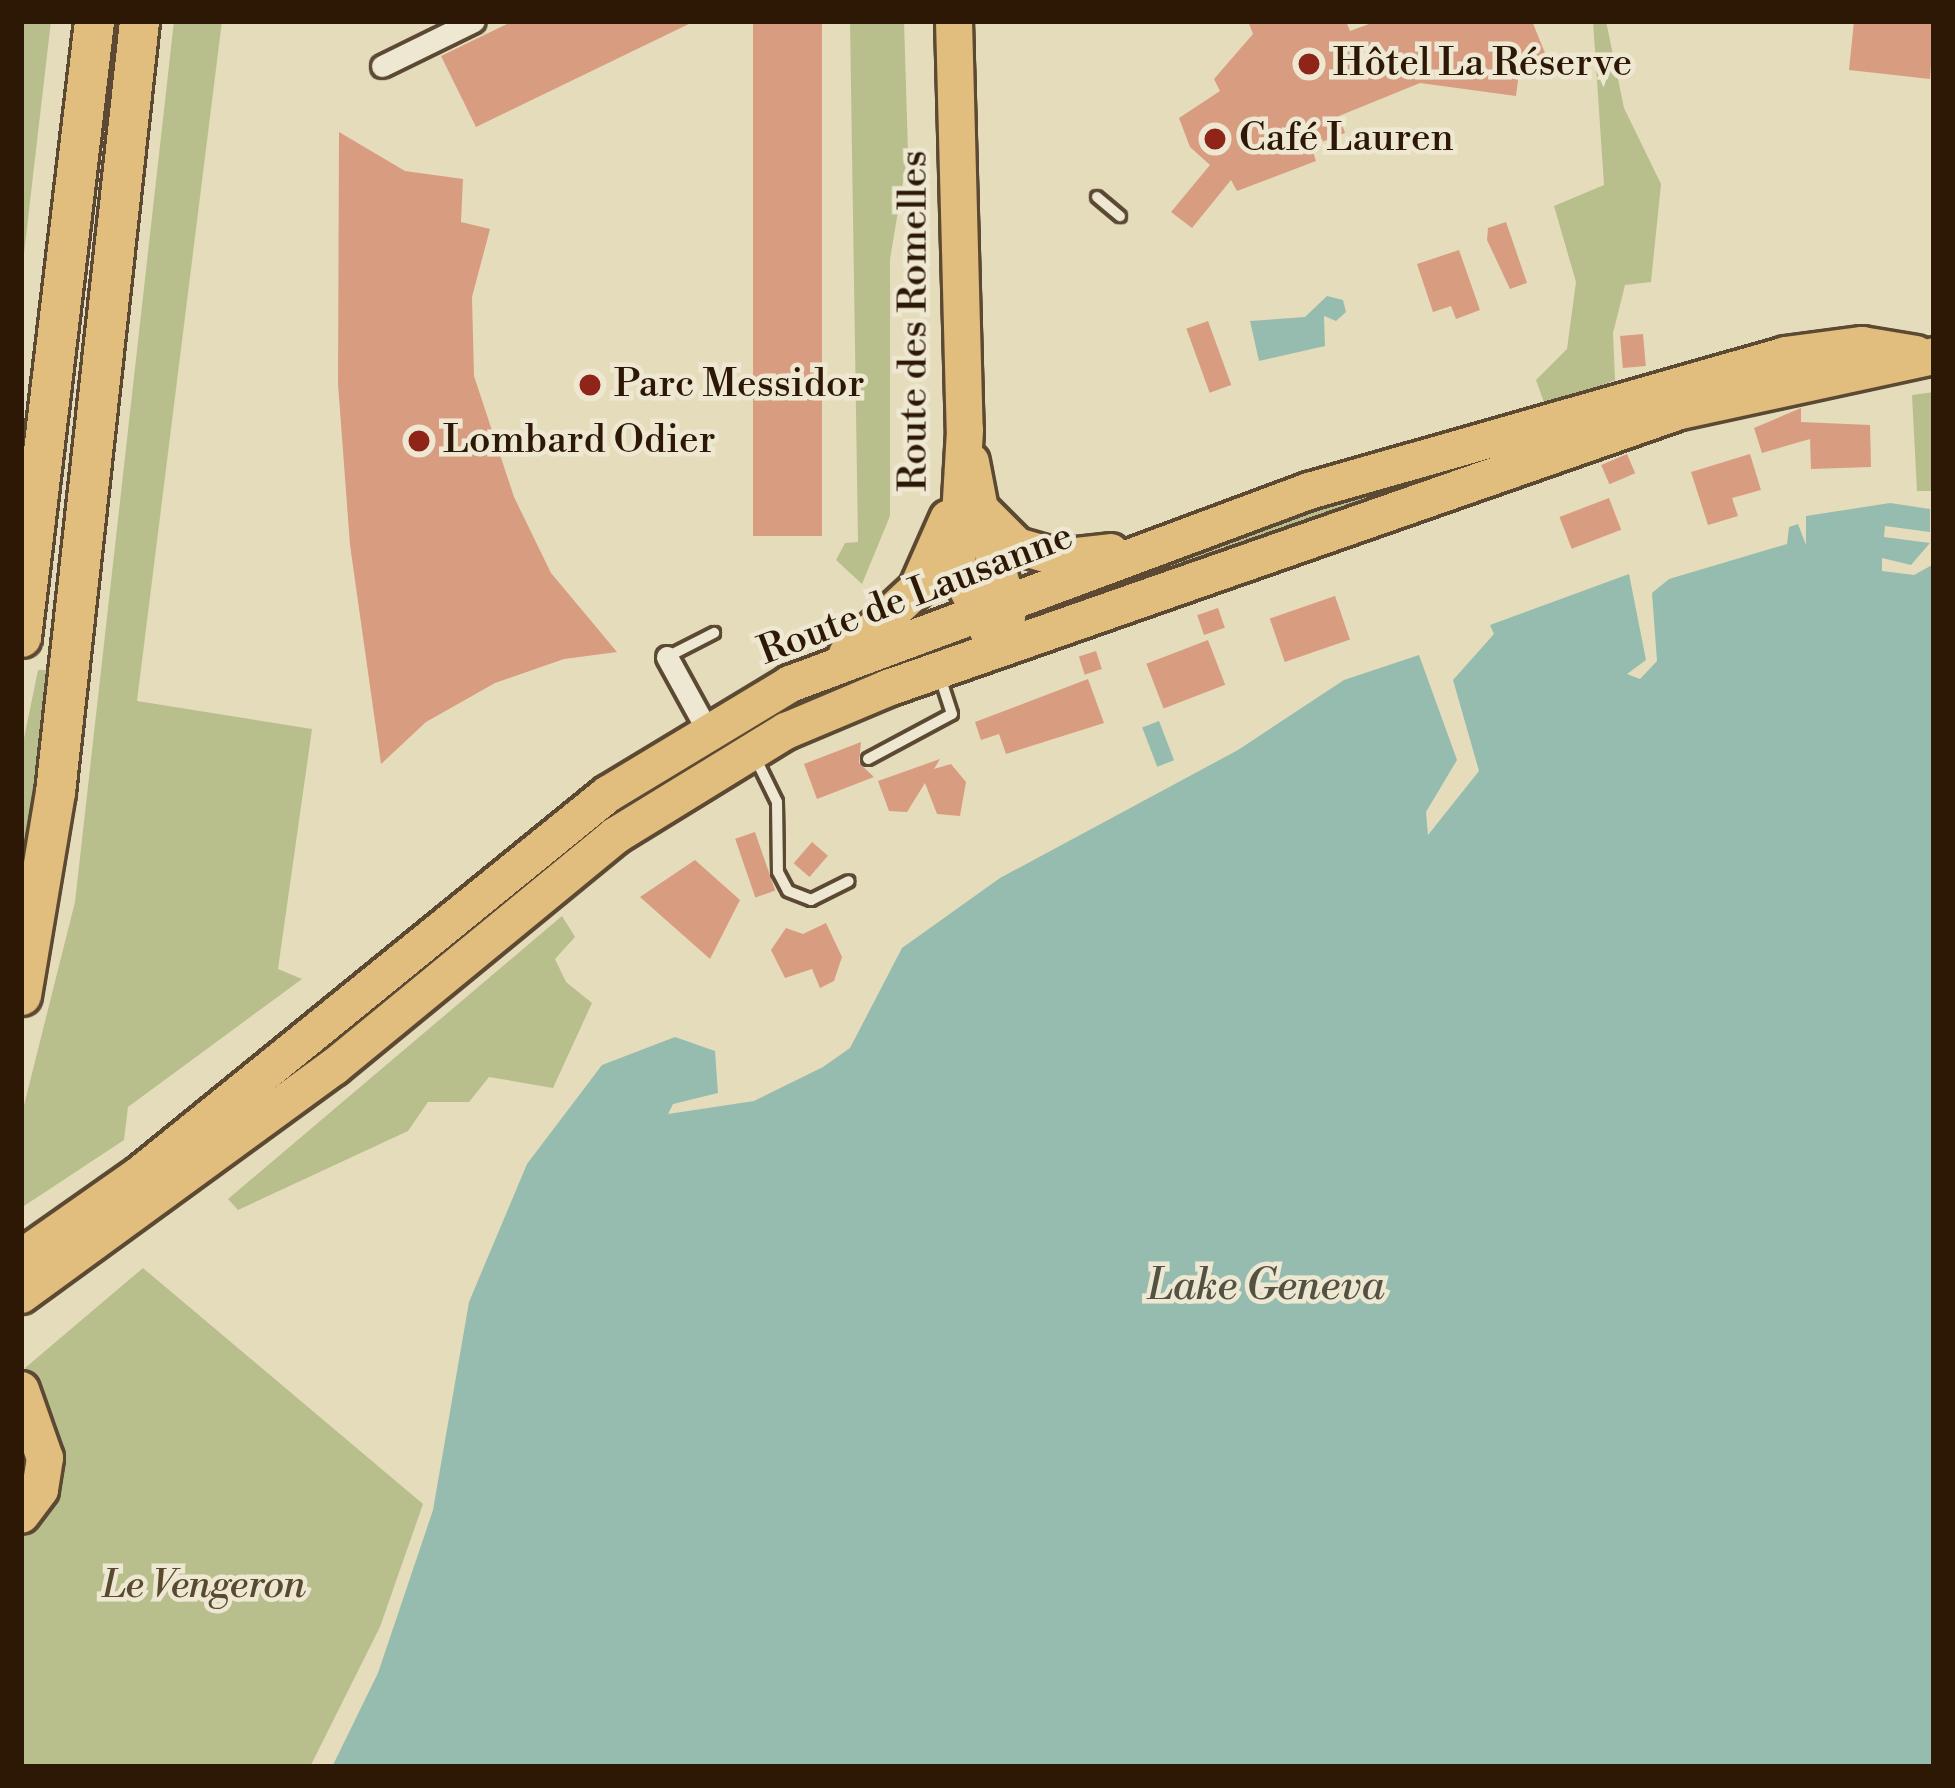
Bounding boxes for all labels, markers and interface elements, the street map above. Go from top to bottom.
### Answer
place label: Hôtel La Réserve [1333,41,1632,87]
marker: Hôtel La Réserve [1296,51,1322,77]
place label: Café Lauren [1239,116,1454,162]
marker: Café Lauren [1202,126,1228,152]
street label: Route des Romelles [892,150,938,492]
place label: Parc Messidor [614,362,865,408]
marker: Parc Messidor [577,372,603,398]
place label: Lombard Odier [443,418,716,464]
marker: Lombard Odier [406,428,432,454]
street label: Route de Lausanne [752,514,1080,676]
water label: Lake Geneva [1147,1262,1385,1312]
park label: Le Vengeron [102,1563,306,1609]

